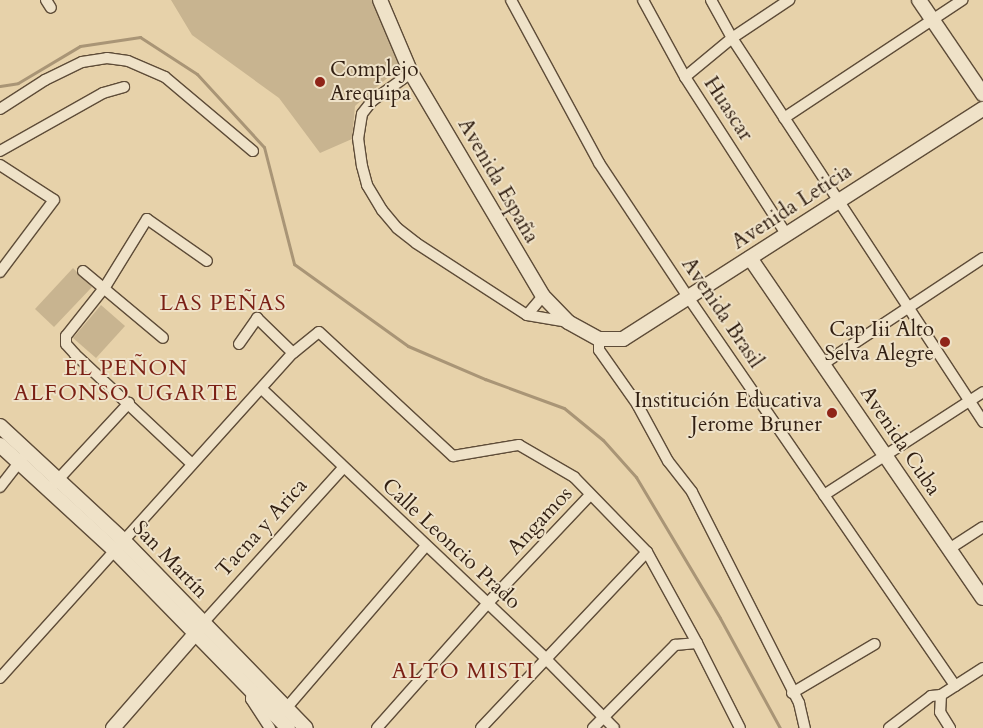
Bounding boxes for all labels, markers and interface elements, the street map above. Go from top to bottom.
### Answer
place label: Complejo Arequipa [330,57,418,107]
street label: Huascar [698,72,758,146]
marker: Complejo Arequipa [314,76,326,88]
street label: Avenida España [452,114,544,248]
street label: Avenida Leticia [727,159,857,255]
street label: Avenida Brasil [676,253,768,373]
district label: LAS PEÑAS [158,291,288,317]
place label: Cap Iii Alto Selva Alegre [824,317,934,367]
marker: Cap Iii Alto Selva Alegre [938,335,952,349]
district label: EL PEÑON ALFONSO UGARTE [12,355,240,406]
street label: Avenida Cuba [854,381,946,501]
place label: Institución Educativa Jerome Bruner [634,388,822,438]
marker: Institución Educativa Jerome Bruner [826,407,838,419]
street label: Tacna y Arica [211,473,313,583]
street label: Calle Leoncio Prado [376,473,526,615]
street label: Angamos [502,482,578,560]
street label: San Martín [127,516,213,604]
district label: ALTO MISTI [390,659,536,685]

